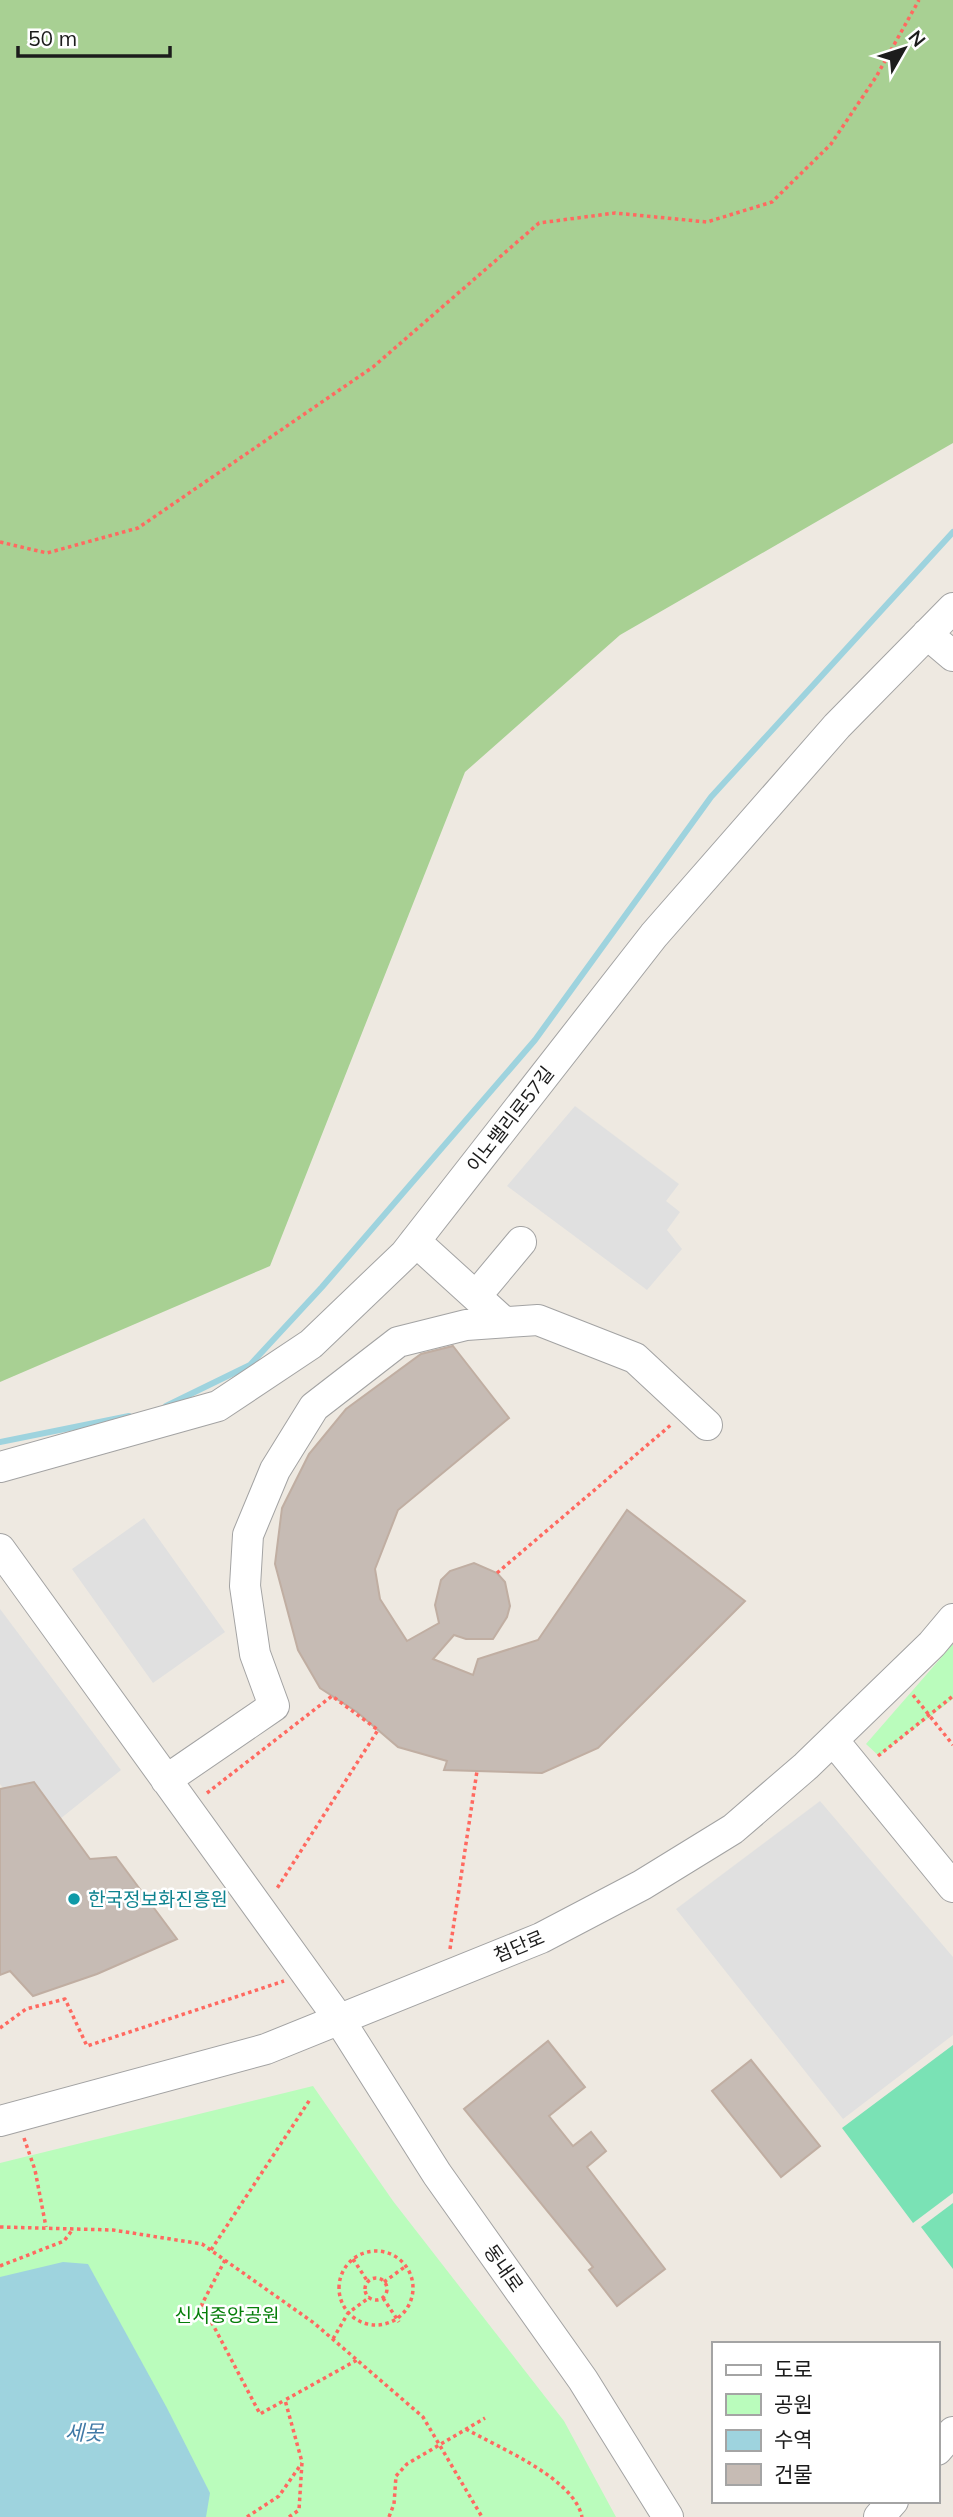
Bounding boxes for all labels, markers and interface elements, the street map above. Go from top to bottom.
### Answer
scale bar [18,14,170,58]
north arrow [869,14,939,84]
text: 50 m [28,25,77,51]
text: N [903,25,931,51]
street label: 이노밸리로57길 [461,1061,559,1177]
place label: 한국정보화진흥원 [88,1887,228,1911]
marker: 한국정보화진흥원 [66,1891,82,1907]
street label: 첨단로 [490,1925,548,1967]
street label: 동내로 [479,2240,529,2296]
park label: 신서중앙공원 [175,2303,279,2327]
legend [712,2342,939,2503]
text: 도로 [774,2356,813,2382]
text: 공원 [774,2391,813,2417]
water label: 세못 [65,2419,105,2445]
text: 수역 [774,2426,813,2452]
text: 건물 [774,2461,813,2487]

